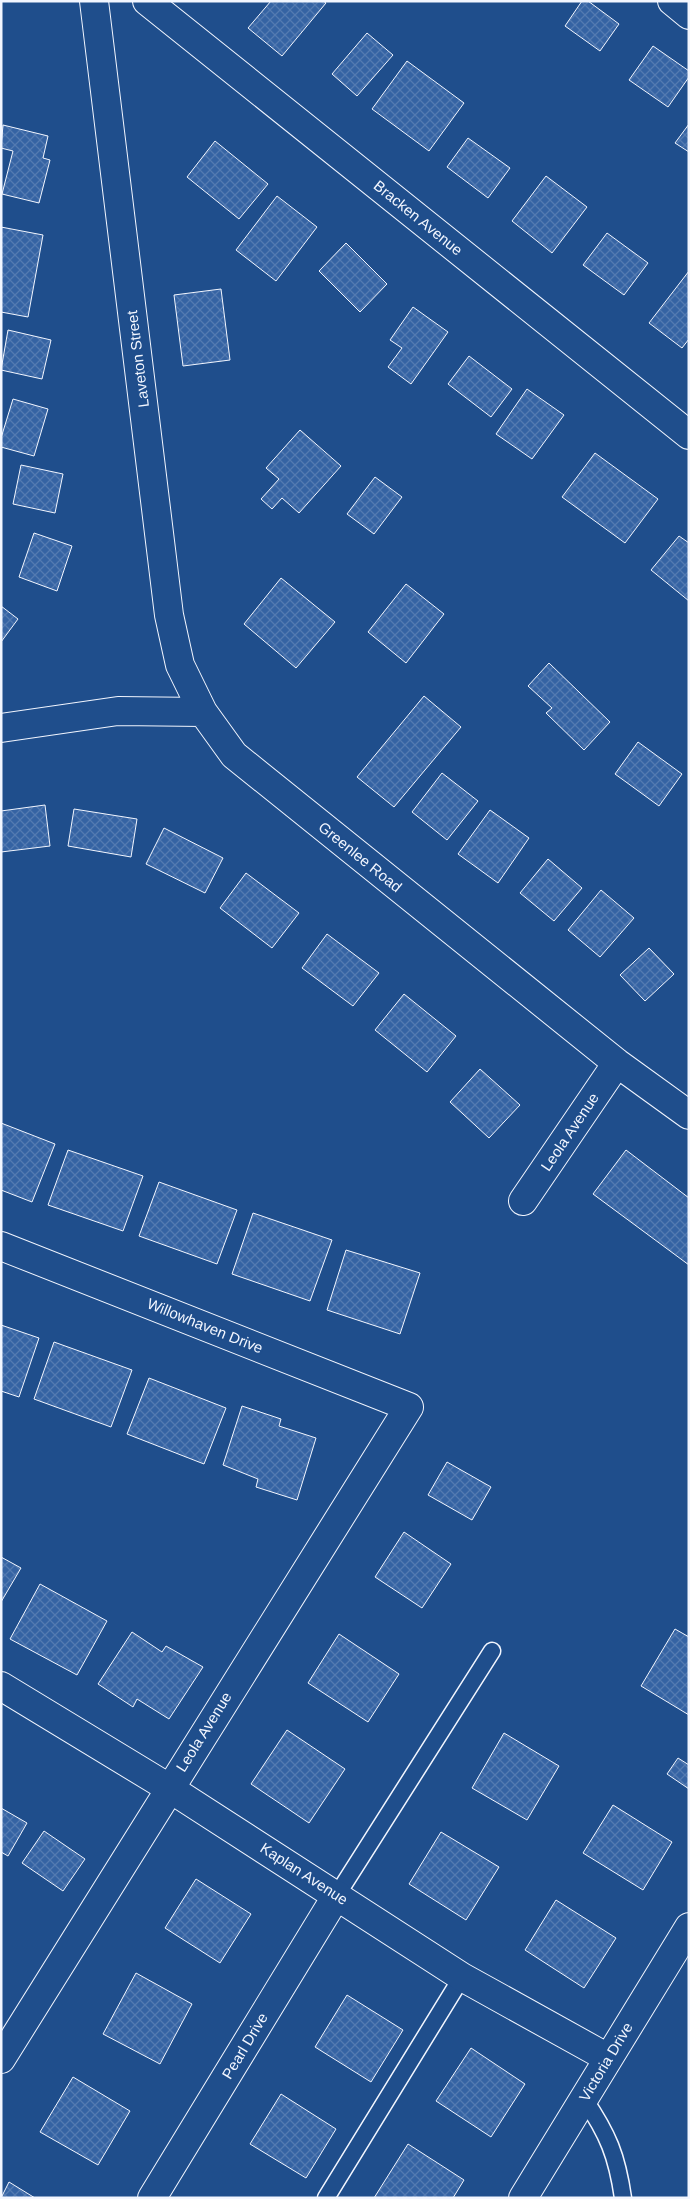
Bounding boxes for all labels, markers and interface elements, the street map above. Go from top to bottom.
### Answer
street label: Bracken Avenue [371,177,466,259]
street label: Laveton Street [123,309,152,409]
street label: Greenlee Road [315,818,405,895]
street label: Leola Avenue [537,1089,602,1174]
street label: Willowhaven Drive [145,1295,266,1357]
street label: Leola Avenue [172,1689,235,1775]
street label: Kaplan Avenue [257,1839,351,1908]
street label: Pearl Drive [218,2010,271,2082]
street label: Victoria Drive [575,2019,636,2104]

